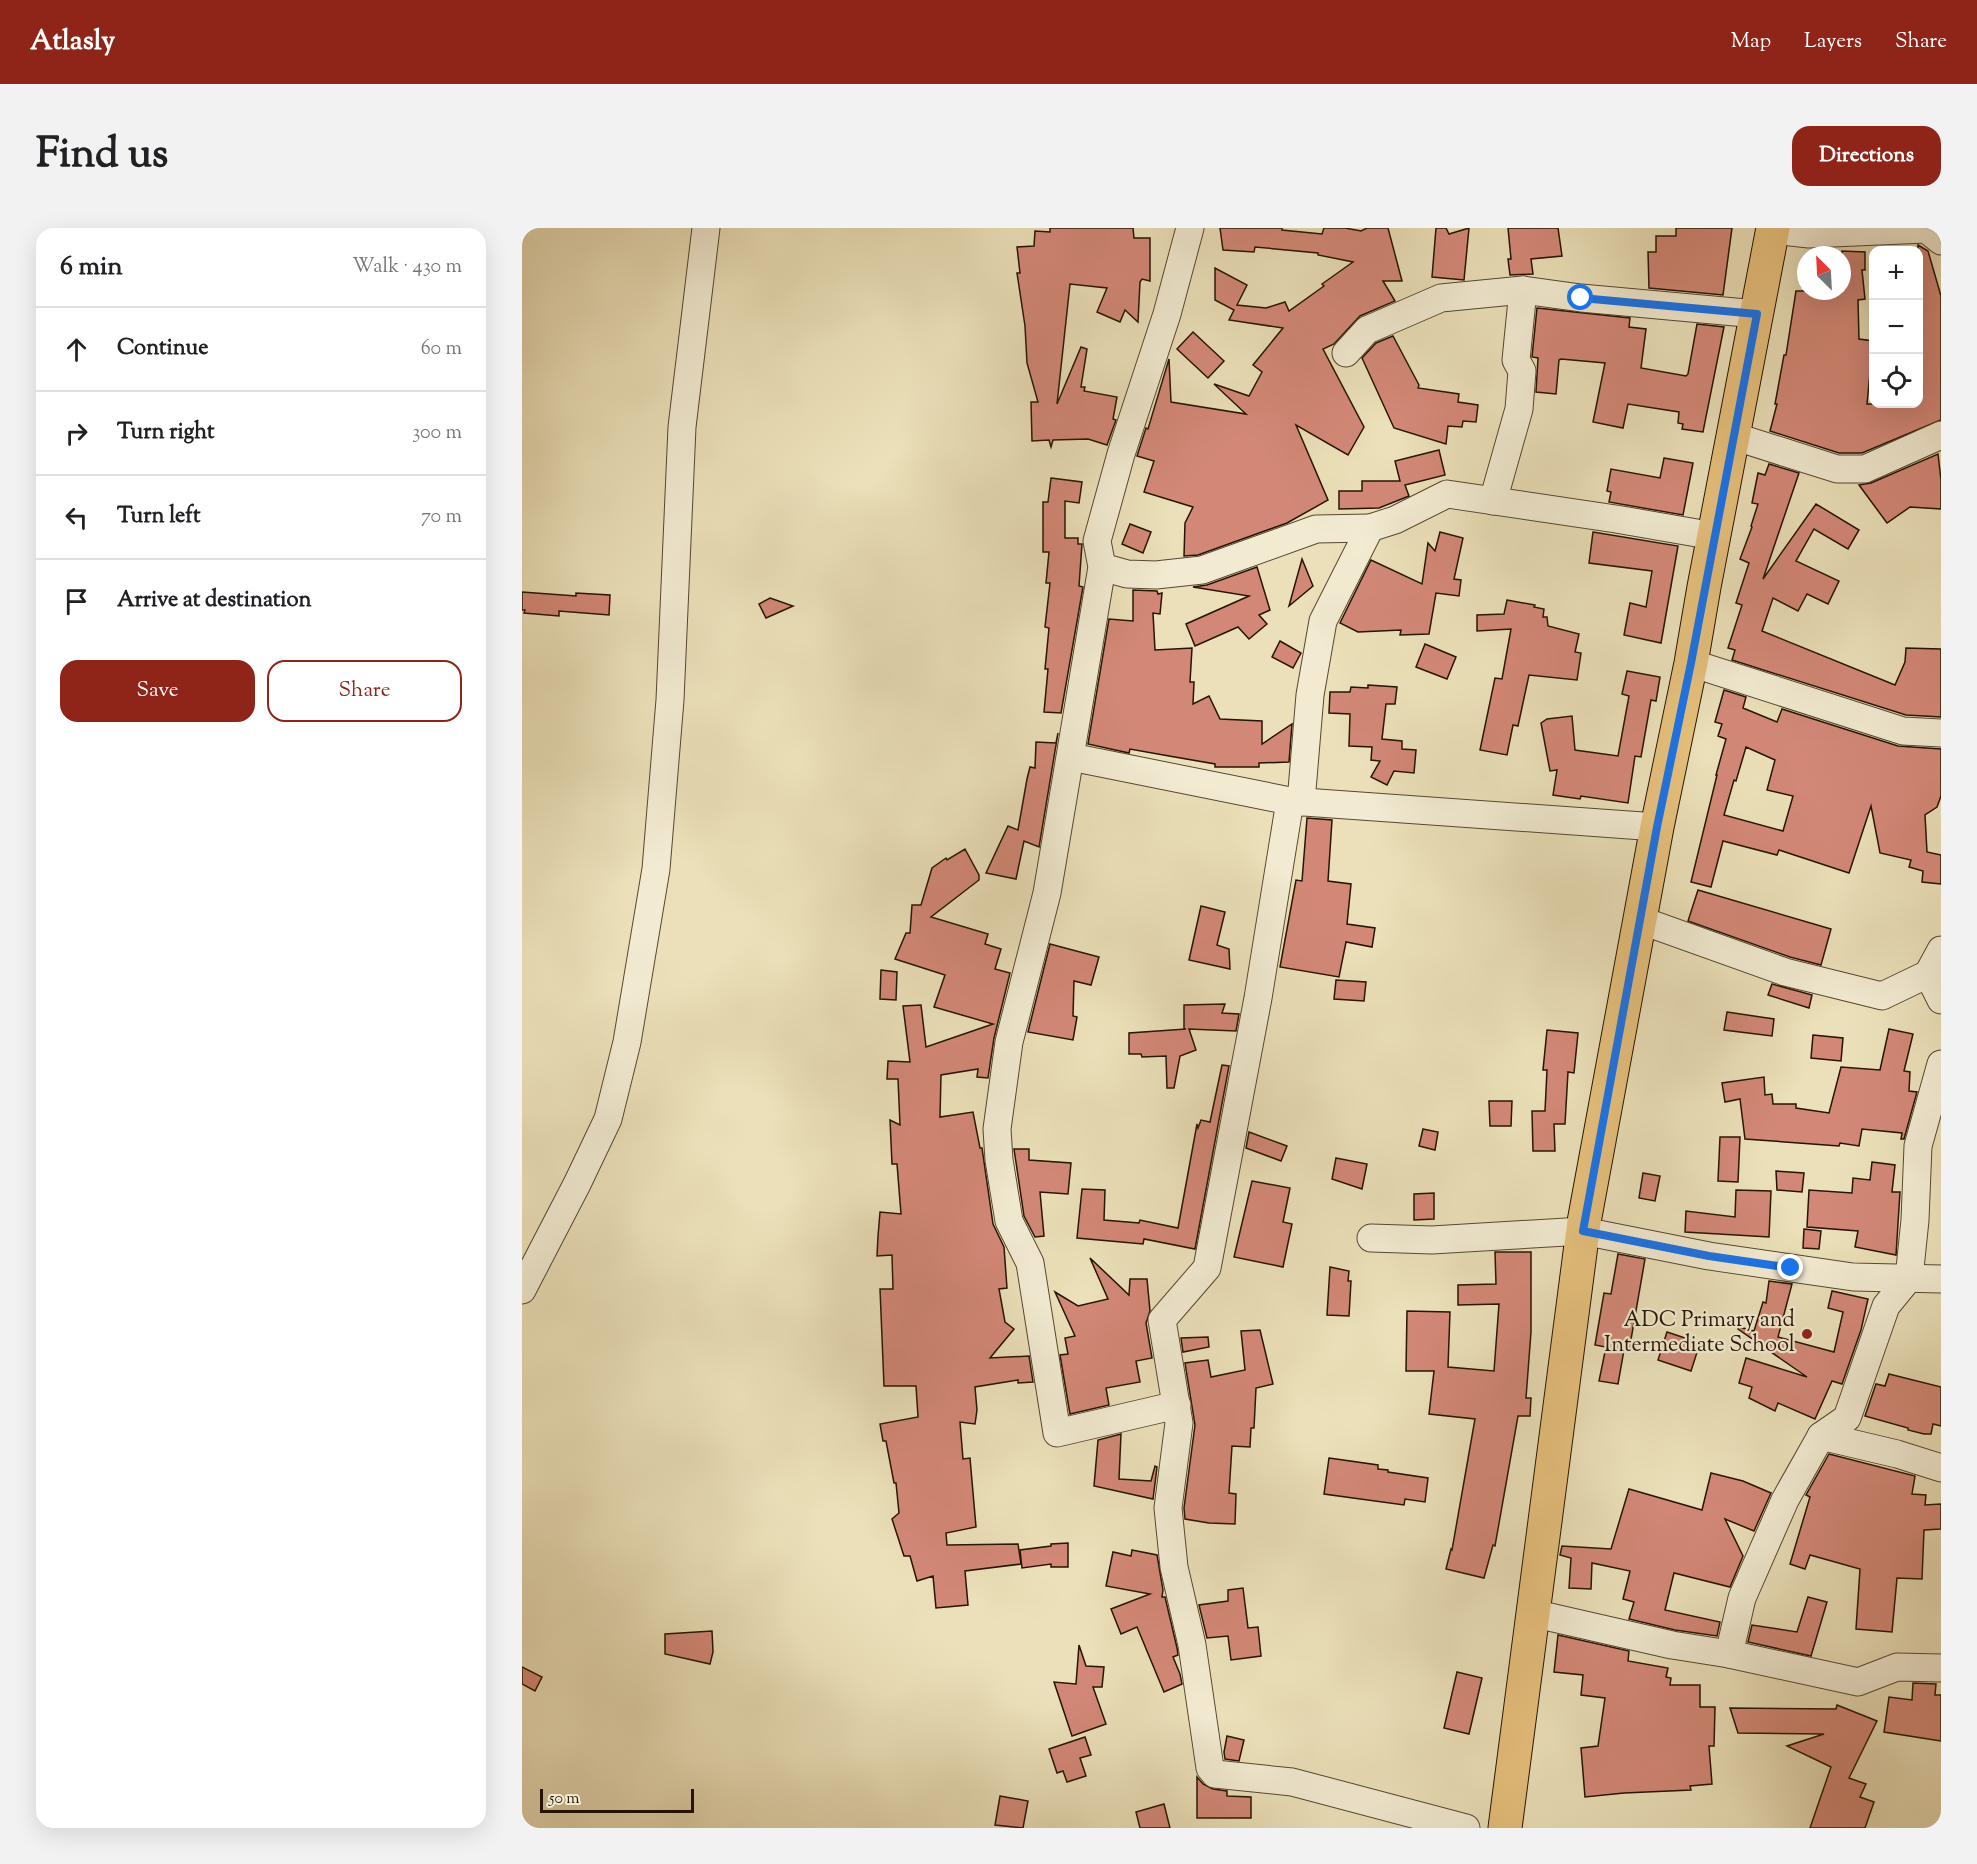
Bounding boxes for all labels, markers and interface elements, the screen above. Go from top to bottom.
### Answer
text: Atlasly [30,22,115,62]
text: Map [1731,27,1771,57]
text: Layers [1804,27,1862,57]
text: Share [1895,27,1947,57]
text: Find us [36,126,168,186]
button: Directions [1792,126,1941,186]
north arrow [1797,246,1851,300]
map controls [1869,246,1923,408]
button: + [1869,246,1923,300]
text: 6 min [60,249,123,286]
text: Walk · 430 m [352,253,462,282]
route start [1567,284,1593,310]
button: − [1869,300,1923,354]
icon: ahead [60,333,93,366]
text: Continue [117,333,208,365]
text: 60 m [421,335,462,364]
button: locate [1869,354,1923,408]
icon: right [60,417,93,450]
text: Turn right [117,417,214,449]
text: 300 m [412,419,462,448]
icon: left [60,501,93,534]
text: Turn left [117,501,200,533]
text: 70 m [421,503,462,532]
icon: arrive [60,585,93,618]
text: Arrive at destination [117,585,312,617]
button: Save [60,660,255,722]
button: Share [267,660,462,722]
route end [1777,1254,1803,1280]
place label: ADC Primary and Intermediate School [1604,1305,1795,1362]
marker: ADC Primary and Intermediate School [1800,1327,1814,1341]
scale bar [540,1786,694,1814]
text: 50 m [549,1788,580,1811]

